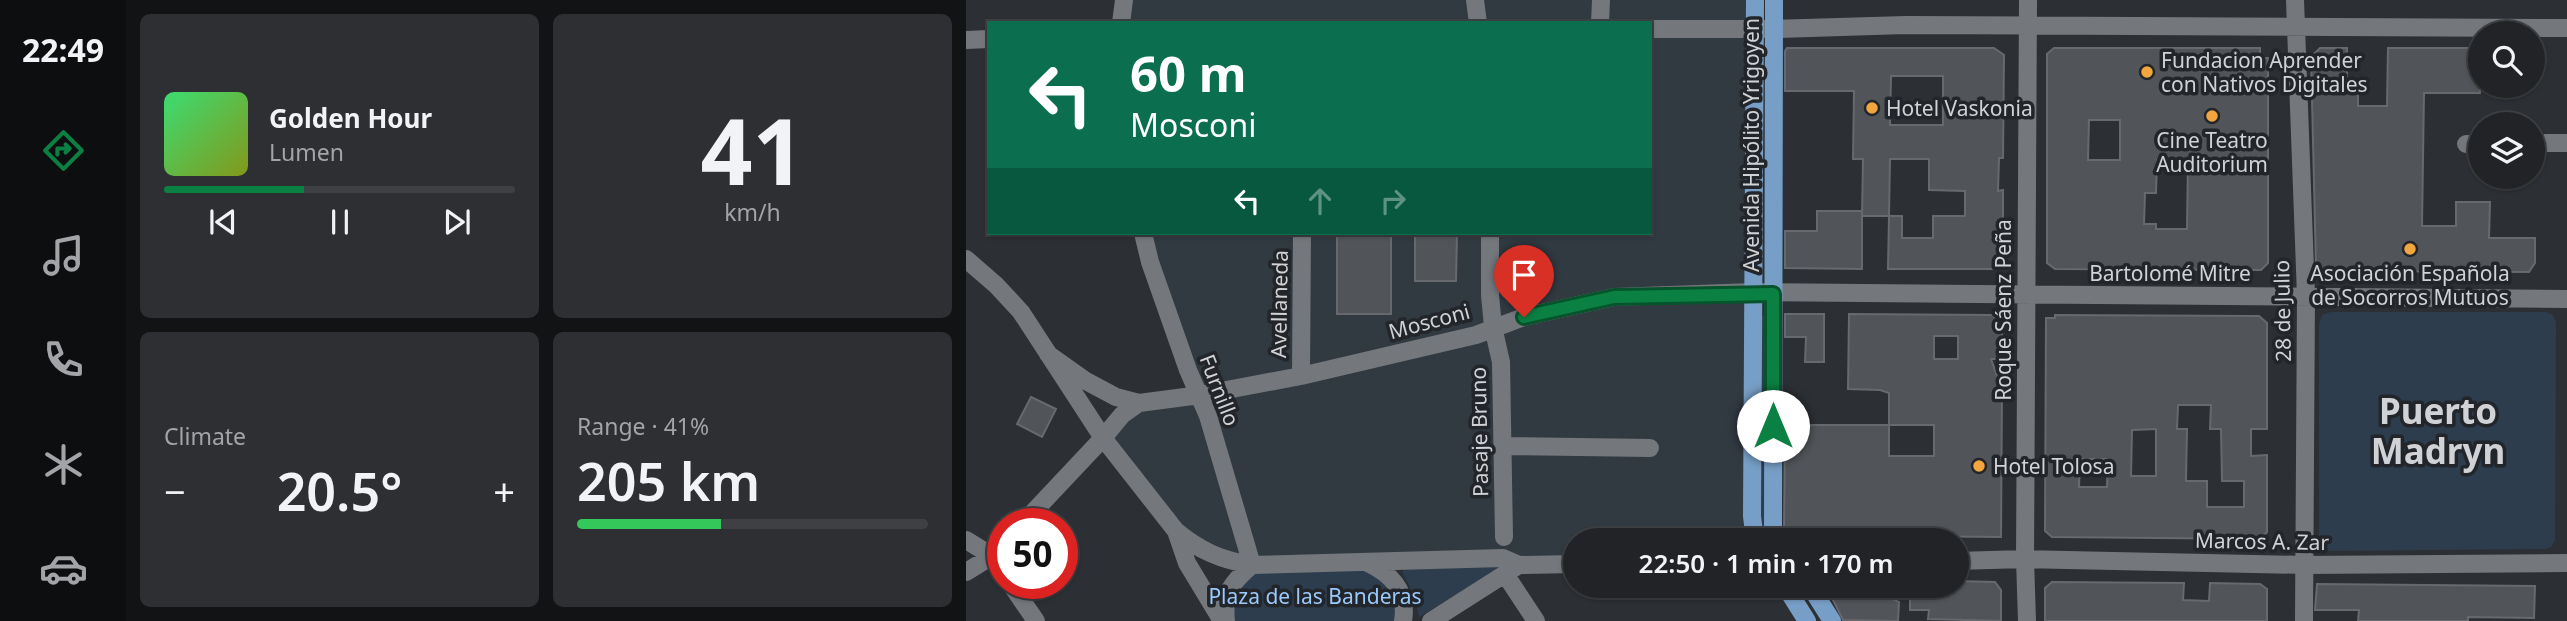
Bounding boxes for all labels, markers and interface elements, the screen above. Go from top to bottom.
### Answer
street label: Avenida Hipólito Yrigoyen [1737,18,1765,272]
map controls [2468,21,2545,189]
button: search [2468,21,2545,98]
text: 22:49 [22,28,104,71]
text: 60 m [1130,40,1247,106]
place label: Fundacion Aprender con Nativos Digitales [2161,46,2368,98]
icon: left [1015,49,1106,140]
marker: Fundacion Aprender con Nativos Digitales [2139,64,2155,80]
text: 41 [700,88,805,212]
place label: Hotel Vaskonia [1886,94,2033,122]
text: Golden Hour [269,100,432,136]
marker: Hotel Vaskonia [1864,100,1880,116]
text: Mosconi [1130,103,1256,146]
marker: Cine Teatro Auditorium [2204,108,2220,124]
button: layers [2468,112,2545,189]
icon: directions [39,126,88,175]
place label: Cine Teatro Auditorium [2156,126,2268,178]
text: Lumen [269,136,344,168]
icon: left [1228,182,1266,220]
icon: ahead [1301,182,1339,220]
icon: right [1374,182,1412,220]
text: km/h [724,196,781,228]
icon: previous [204,203,242,241]
icon: pause [321,203,359,241]
icon: next [438,203,476,241]
street label: Roque Sáenz Peña [1989,219,2017,401]
icon: music [39,231,88,280]
marker: Asociación Española de Socorros Mutuos [2402,241,2418,257]
pin [1494,245,1554,317]
street label: Avellaneda [1264,250,1294,358]
icon: arrive [1505,256,1543,294]
street label: Bartolomé Mitre [2089,259,2251,287]
place label: Asociación Española de Socorros Mutuos [2310,259,2510,311]
street label: 28 de Julio [2267,260,2297,362]
street label: Mosconi [1385,297,1473,345]
icon: phone [39,335,88,384]
street label: Furnillo [1194,350,1246,430]
street label: Pasaje Bruno [1464,367,1494,497]
district label: Puerto Madryn [2371,387,2505,474]
position arrow [1736,389,1810,463]
text: Range · 41% [577,410,709,442]
text: Climate [164,420,246,452]
icon: climate [39,440,88,489]
text: 205 km [577,445,760,516]
place label: Hotel Tolosa [1993,452,2114,480]
text: 20.5° [277,455,402,526]
marker: Hotel Tolosa [1971,458,1987,474]
text: − [164,465,186,517]
text: + [493,465,515,517]
speed limit sign: 50 [987,508,1078,599]
street label: Marcos A. Zar [2195,526,2330,556]
icon: car [39,544,88,593]
text: 22:50 · 1 min · 170 m [1639,545,1893,581]
park label: Plaza de las Banderas [1208,582,1422,610]

